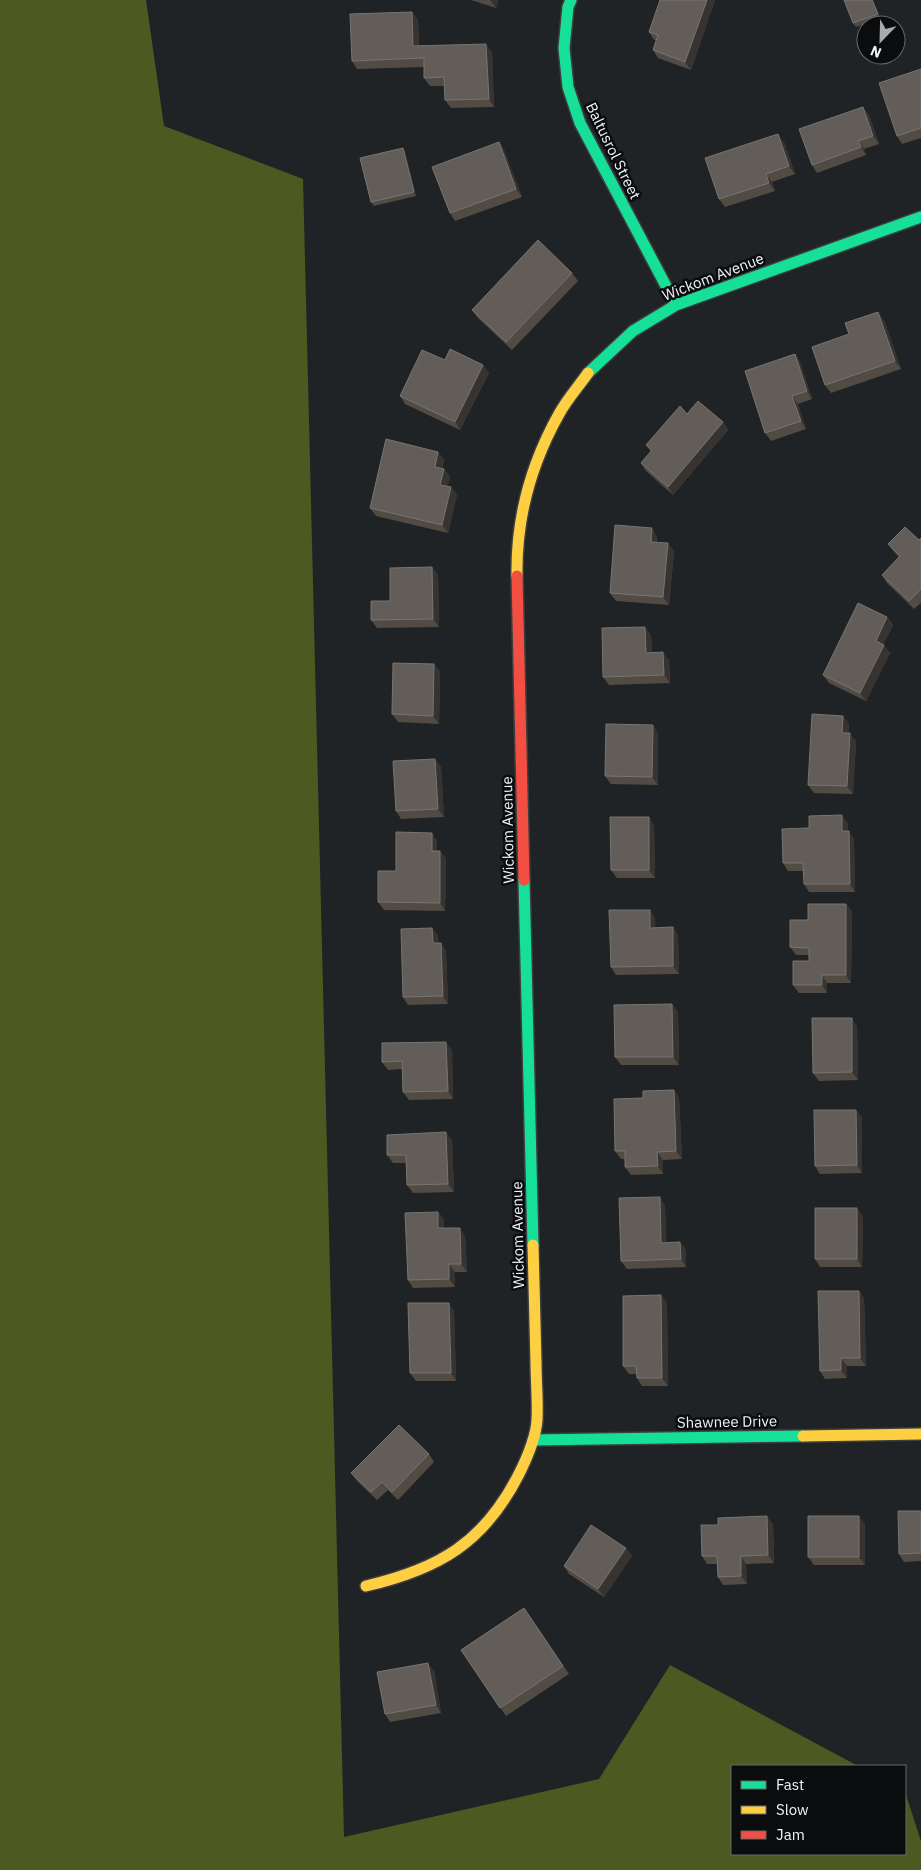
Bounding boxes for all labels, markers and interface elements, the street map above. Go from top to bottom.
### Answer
north arrow [856,15,906,65]
text: N [868,42,884,62]
street label: Baltusrol Street [582,99,645,202]
street label: Wickom Avenue [659,248,766,305]
street label: Wickom Avenue [497,776,518,884]
street label: Wickom Avenue [507,1181,528,1289]
street label: Shawnee Drive [677,1411,777,1432]
legend [731,1765,906,1855]
text: Fast [776,1775,804,1794]
text: Slow [776,1800,809,1819]
text: Jam [776,1825,805,1844]

